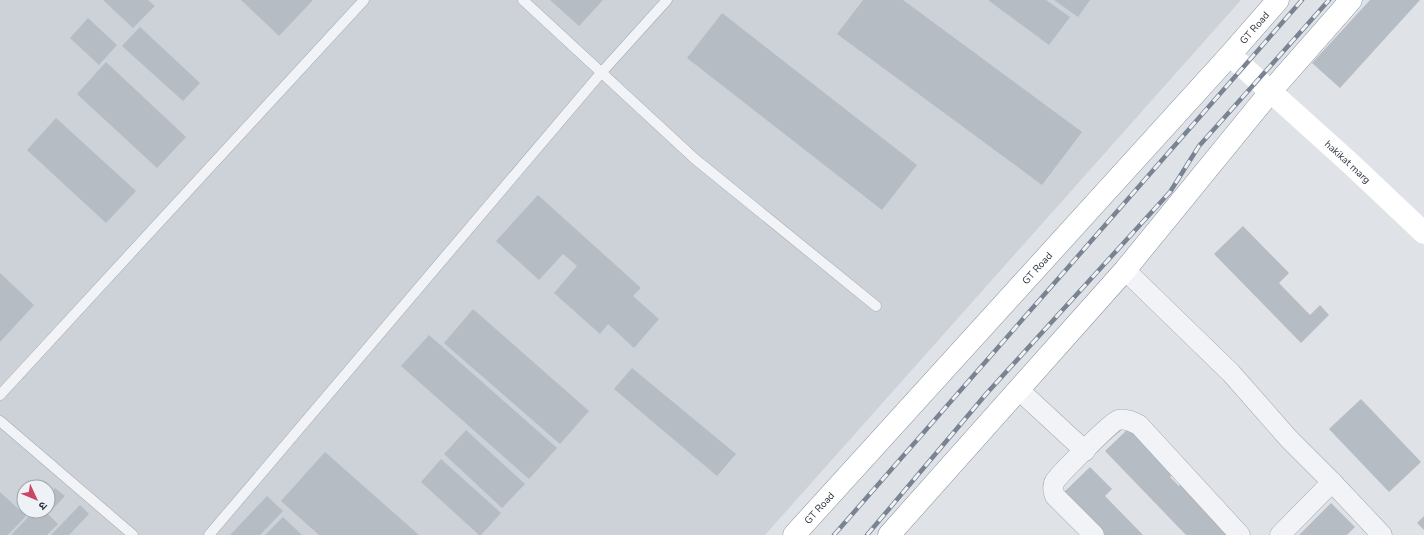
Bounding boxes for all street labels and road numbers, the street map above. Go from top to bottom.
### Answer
street label: GT Road [1237,9,1273,47]
street label: hakikat marg [1321,138,1373,187]
street label: GT Road [1019,249,1056,288]
street label: GT Road [801,489,838,527]

